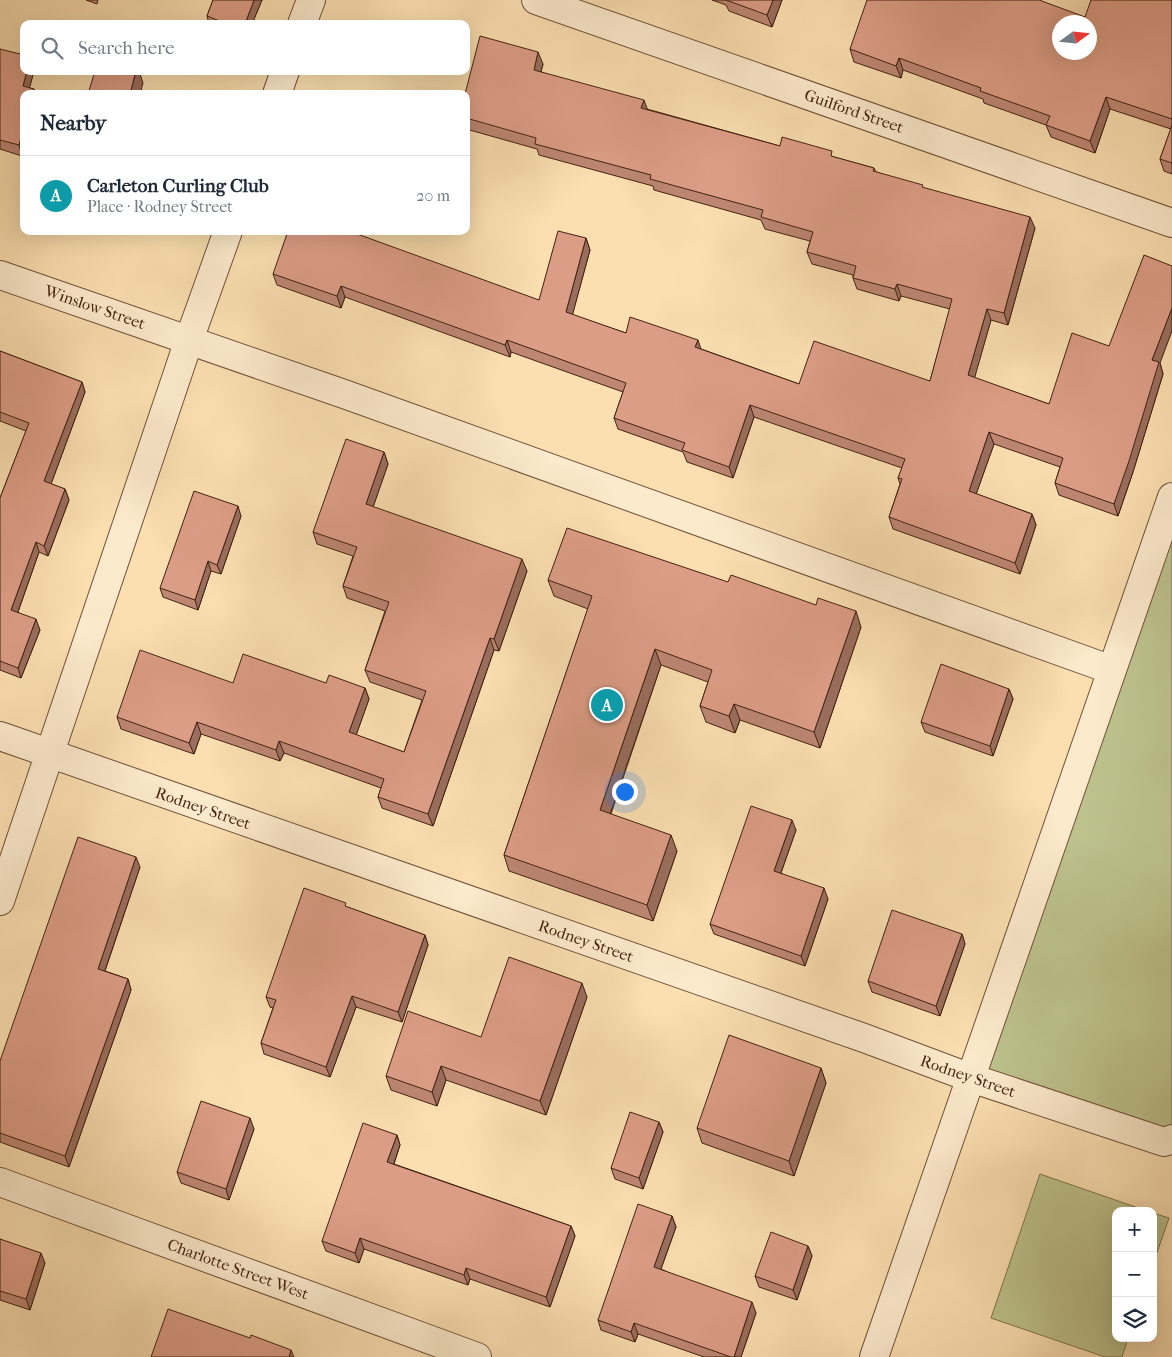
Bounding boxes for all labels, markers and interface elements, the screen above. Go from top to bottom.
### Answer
north arrow [1052,15,1097,60]
search box [20,20,470,75]
icon: search [38,34,66,62]
text: Search here [78,37,174,59]
street label: Guilford Street [802,85,906,137]
text: Nearby [40,111,106,135]
text: Carleton Curling Club [87,175,269,197]
text: A [51,186,61,205]
text: 20 m [416,186,450,205]
text: Place · Rodney Street [87,197,233,216]
street label: Winslow Street [41,281,148,333]
pin: A [591,686,623,724]
your location [612,779,638,805]
street label: Rodney Street [153,783,253,833]
street label: Rodney Street [536,916,636,966]
street label: Rodney Street [918,1051,1018,1101]
map controls [1112,1207,1157,1342]
button: + [1112,1207,1157,1252]
street label: Charlotte Street West [165,1235,311,1303]
button: − [1112,1252,1157,1297]
button: layers [1112,1297,1157,1342]

